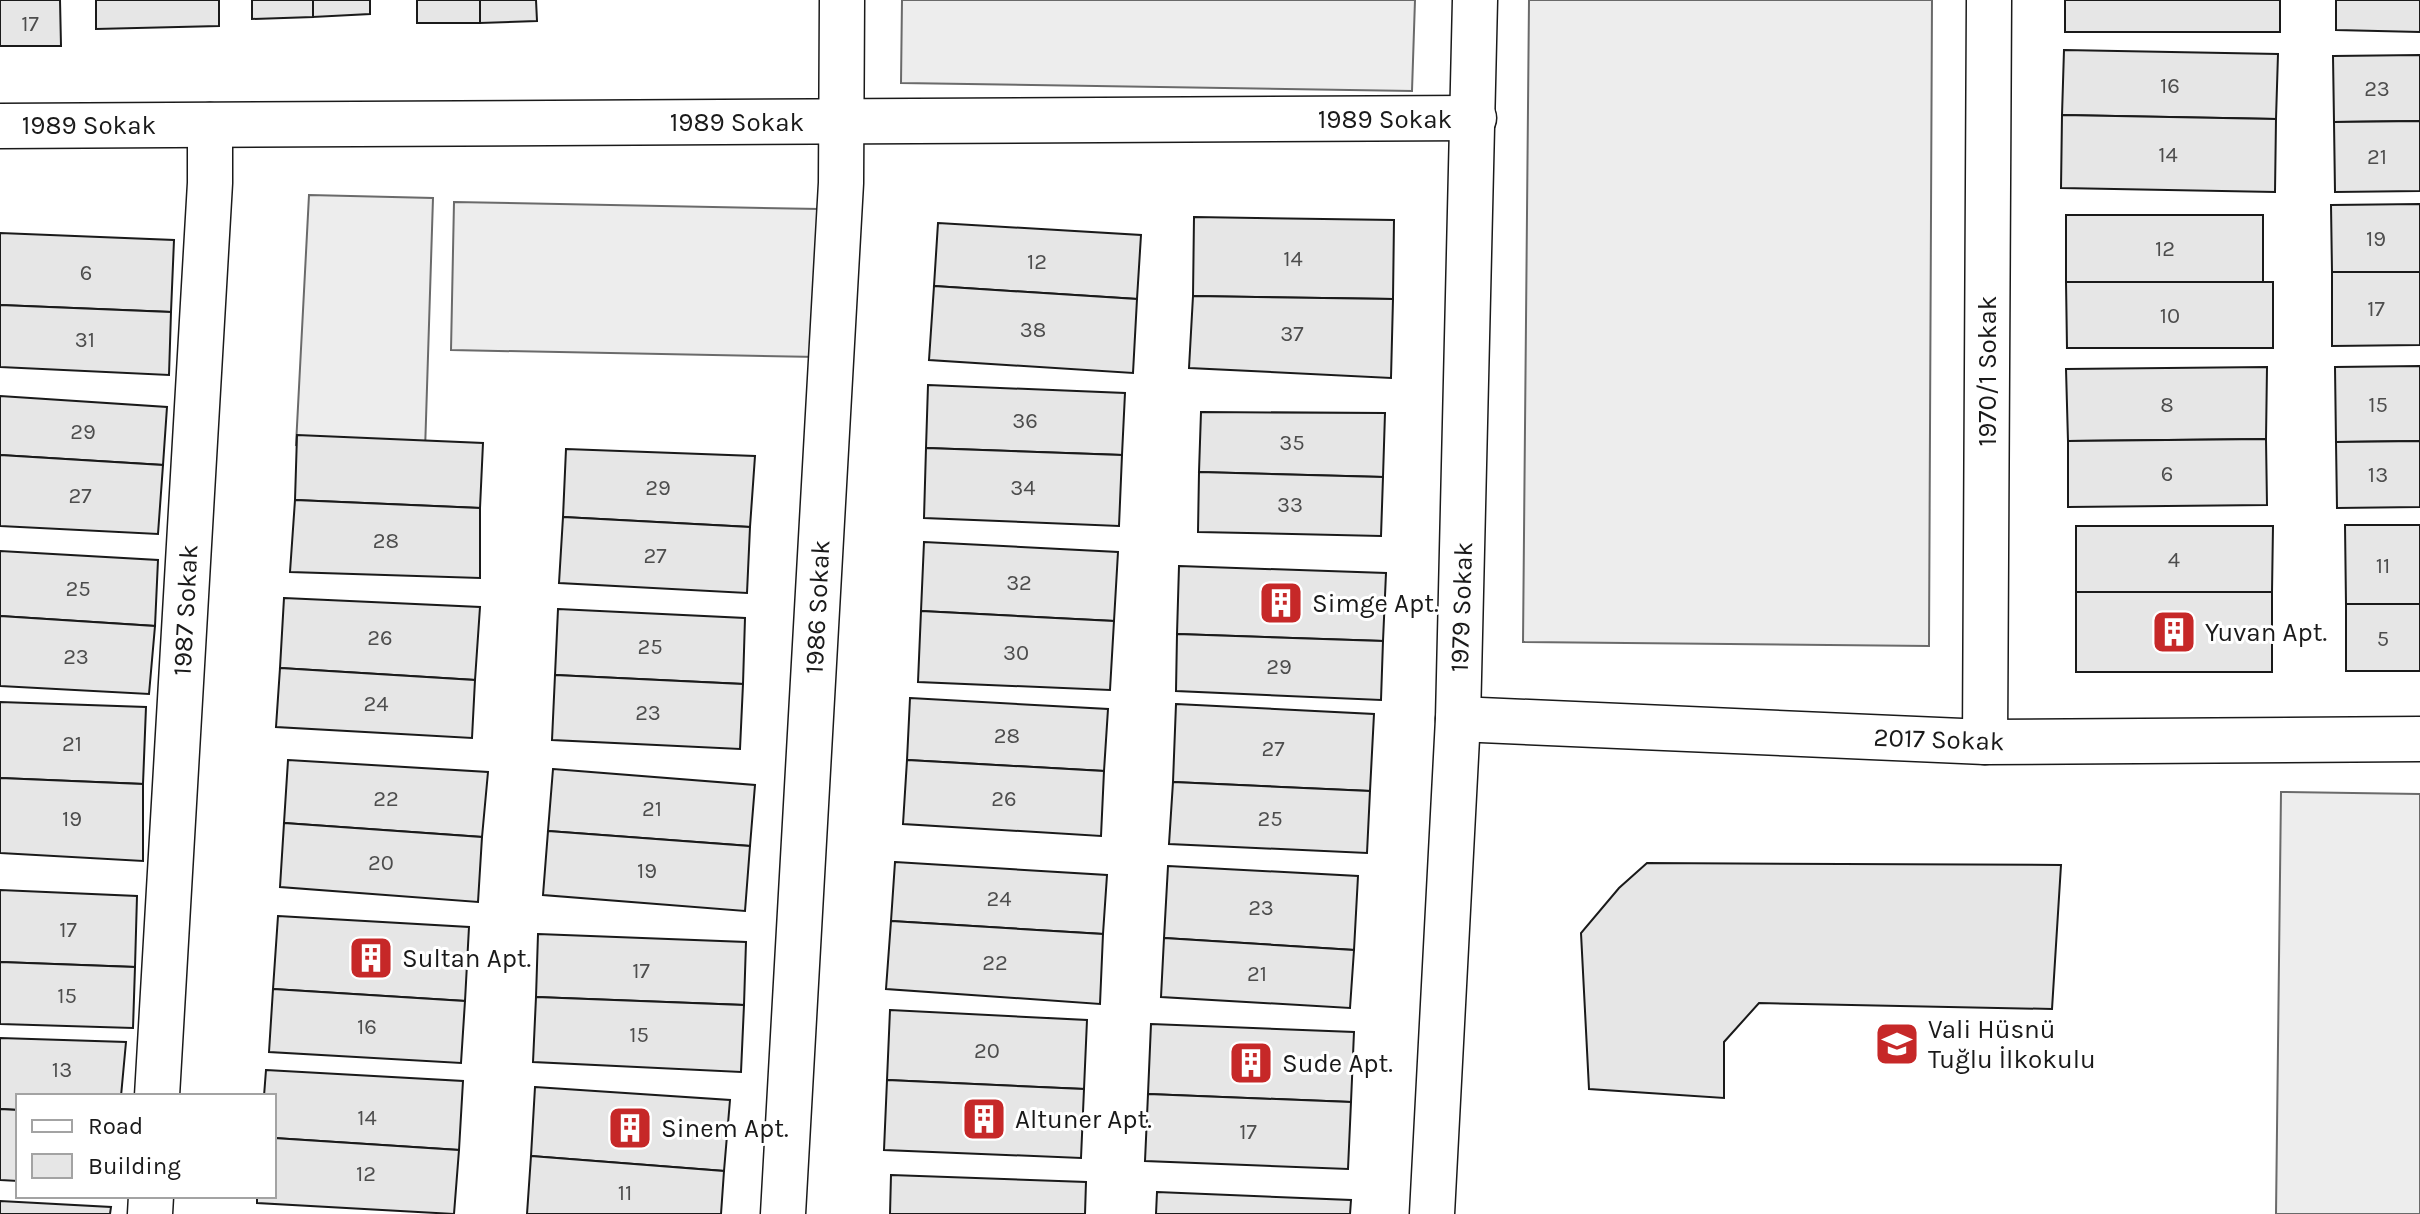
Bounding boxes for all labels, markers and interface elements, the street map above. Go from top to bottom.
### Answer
house number: 17 [21,11,39,37]
house number: 16 [2160,73,2180,99]
house number: 23 [2364,76,2390,102]
street label: 1989 Sokak [1318,104,1452,135]
street label: 1989 Sokak [670,107,804,138]
street label: 1989 Sokak [22,110,156,141]
house number: 14 [2158,142,2178,168]
house number: 21 [2367,144,2387,170]
house number: 19 [2366,226,2386,252]
house number: 12 [2155,236,2175,262]
house number: 14 [1283,246,1303,272]
house number: 12 [1027,249,1047,275]
house number: 6 [80,260,92,286]
street label: 1970/1 Sokak [1972,296,2003,446]
house number: 17 [2367,296,2385,322]
house number: 10 [2160,303,2180,329]
house number: 38 [1020,317,1046,343]
house number: 37 [1280,321,1304,347]
house number: 31 [75,327,95,353]
house number: 8 [2160,392,2174,418]
house number: 15 [2368,392,2388,418]
house number: 36 [1012,408,1038,434]
house number: 29 [70,419,96,445]
house number: 35 [1279,430,1305,456]
house number: 6 [2161,461,2173,487]
house number: 13 [2368,462,2388,488]
house number: 29 [645,475,671,501]
house number: 34 [1010,475,1036,501]
house number: 27 [68,483,92,509]
house number: 33 [1277,492,1303,518]
house number: 28 [373,528,399,554]
street label: 1986 Sokak [799,539,836,675]
street label: 1979 Sokak [1444,541,1479,673]
house number: 27 [643,543,667,569]
street label: 1987 Sokak [167,544,204,677]
house number: 4 [2168,547,2180,573]
house number: 11 [2376,553,2390,579]
house number: 32 [1006,570,1032,596]
house number: 25 [65,576,91,602]
building icon: Simge Apt. [1257,579,1305,627]
place label: Simge Apt. [1312,588,1439,619]
building icon: Yuvan Apt. [2150,608,2198,656]
place label: Yuvan Apt. [2205,617,2327,648]
house number: 26 [367,625,393,651]
house number: 5 [2377,626,2389,652]
house number: 25 [637,634,663,660]
house number: 30 [1003,640,1029,666]
house number: 23 [63,644,89,670]
house number: 29 [1266,654,1292,680]
house number: 24 [363,691,389,717]
house number: 23 [635,700,661,726]
street label: 2017 Sokak [1873,722,2005,757]
house number: 28 [994,723,1020,749]
house number: 21 [62,731,82,757]
house number: 27 [1261,736,1285,762]
house number: 22 [373,786,399,812]
house number: 26 [991,786,1017,812]
house number: 21 [642,796,662,822]
house number: 19 [62,806,82,832]
house number: 25 [1257,806,1283,832]
house number: 20 [368,850,394,876]
house number: 19 [637,858,657,884]
house number: 24 [986,886,1012,912]
house number: 23 [1248,895,1274,921]
house number: 17 [59,917,77,943]
building icon: Sultan Apt. [347,934,395,982]
place label: Sultan Apt. [402,943,531,974]
house number: 22 [982,950,1008,976]
house number: 17 [632,958,650,984]
house number: 21 [1247,961,1267,987]
house number: 15 [57,983,77,1009]
house number: 16 [357,1014,377,1040]
place label: Vali Hüsnü Tuğlu İlkokulu [1928,1014,2096,1075]
school or university icon: Vali Hüsnü Tuğlu İlkokulu [1873,1020,1921,1068]
house number: 15 [629,1022,649,1048]
house number: 20 [974,1038,1000,1064]
building icon: Sude Apt. [1227,1039,1275,1087]
place label: Sude Apt. [1282,1048,1393,1079]
house number: 13 [52,1057,72,1083]
legend [16,1094,276,1198]
building icon: Altuner Apt. [960,1095,1008,1143]
building icon: Sinem Apt. [606,1104,654,1152]
place label: Altuner Apt. [1015,1104,1152,1135]
house number: 14 [357,1105,377,1131]
text: Road [88,1112,143,1140]
place label: Sinem Apt. [661,1113,789,1144]
house number: 17 [1239,1119,1257,1145]
text: Building [88,1152,181,1180]
house number: 12 [356,1161,376,1187]
house number: 11 [618,1180,632,1206]

